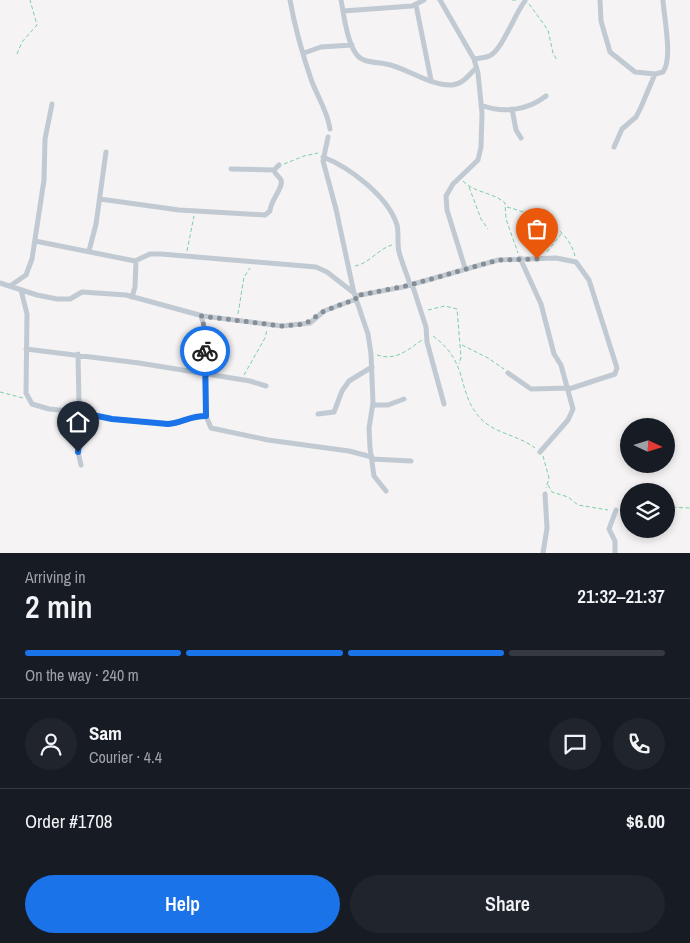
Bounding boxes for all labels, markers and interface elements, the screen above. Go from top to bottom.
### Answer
pin [516,208,558,259]
icon: bag [523,215,551,243]
courier [180,326,230,376]
icon: bike [191,337,219,365]
pin [57,401,99,452]
icon: home [64,408,92,436]
north arrow [620,418,675,472]
map controls [620,418,675,538]
button: layers [620,483,675,538]
text: Arriving in [25,566,86,588]
text: 21:32–21:37 [577,583,665,609]
text: 2 min [25,585,93,628]
text: On the way · 240 m [25,664,139,686]
button: person [25,718,77,770]
button: chat [549,718,601,770]
button: phone [613,718,665,770]
text: Sam [89,720,122,746]
text: Courier · 4.4 [89,746,162,768]
text: Order #1708 [25,808,112,834]
text: $6.00 [626,808,665,834]
button: Help [25,875,340,933]
button: Share [350,875,665,933]

